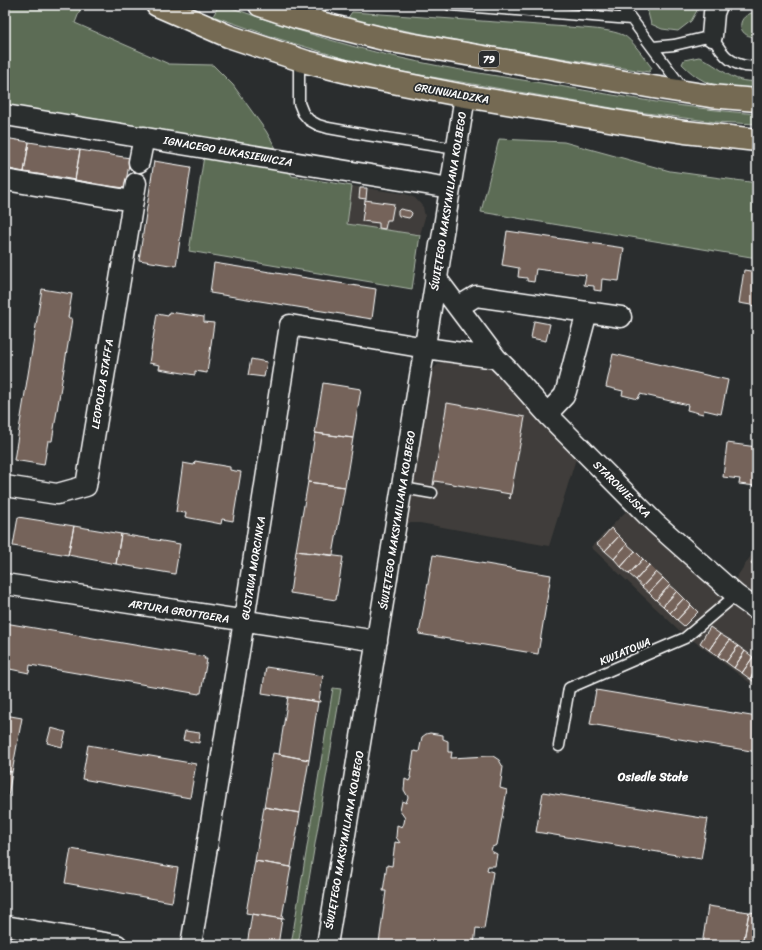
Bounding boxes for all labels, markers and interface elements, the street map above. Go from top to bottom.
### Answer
road number: 79 [479,51,499,67]
street label: GRUNWALDZKA [413,78,491,109]
street label: ŚWIĘTEGO MAKSYMILIANA KOLBEGO [425,110,472,292]
street label: IGNACEGO ŁUKASIEWICZA [161,131,294,172]
street label: LEOPOLDA STAFFA [86,338,119,430]
street label: ŚWIĘTEGO MAKSYMILIANA KOLBEGO [374,429,421,611]
street label: STAROWIEJSKA [588,456,655,523]
street label: GUSTAWA MORCINKA [236,515,271,621]
street label: ARTURA GROTTGERA [126,594,231,629]
street label: KWIATOWA [597,632,654,671]
street label: ŚWIĘTEGO MAKSYMILIANA KOLBEGO [319,749,370,931]
district label: Osiedle Stałe [617,766,689,788]

